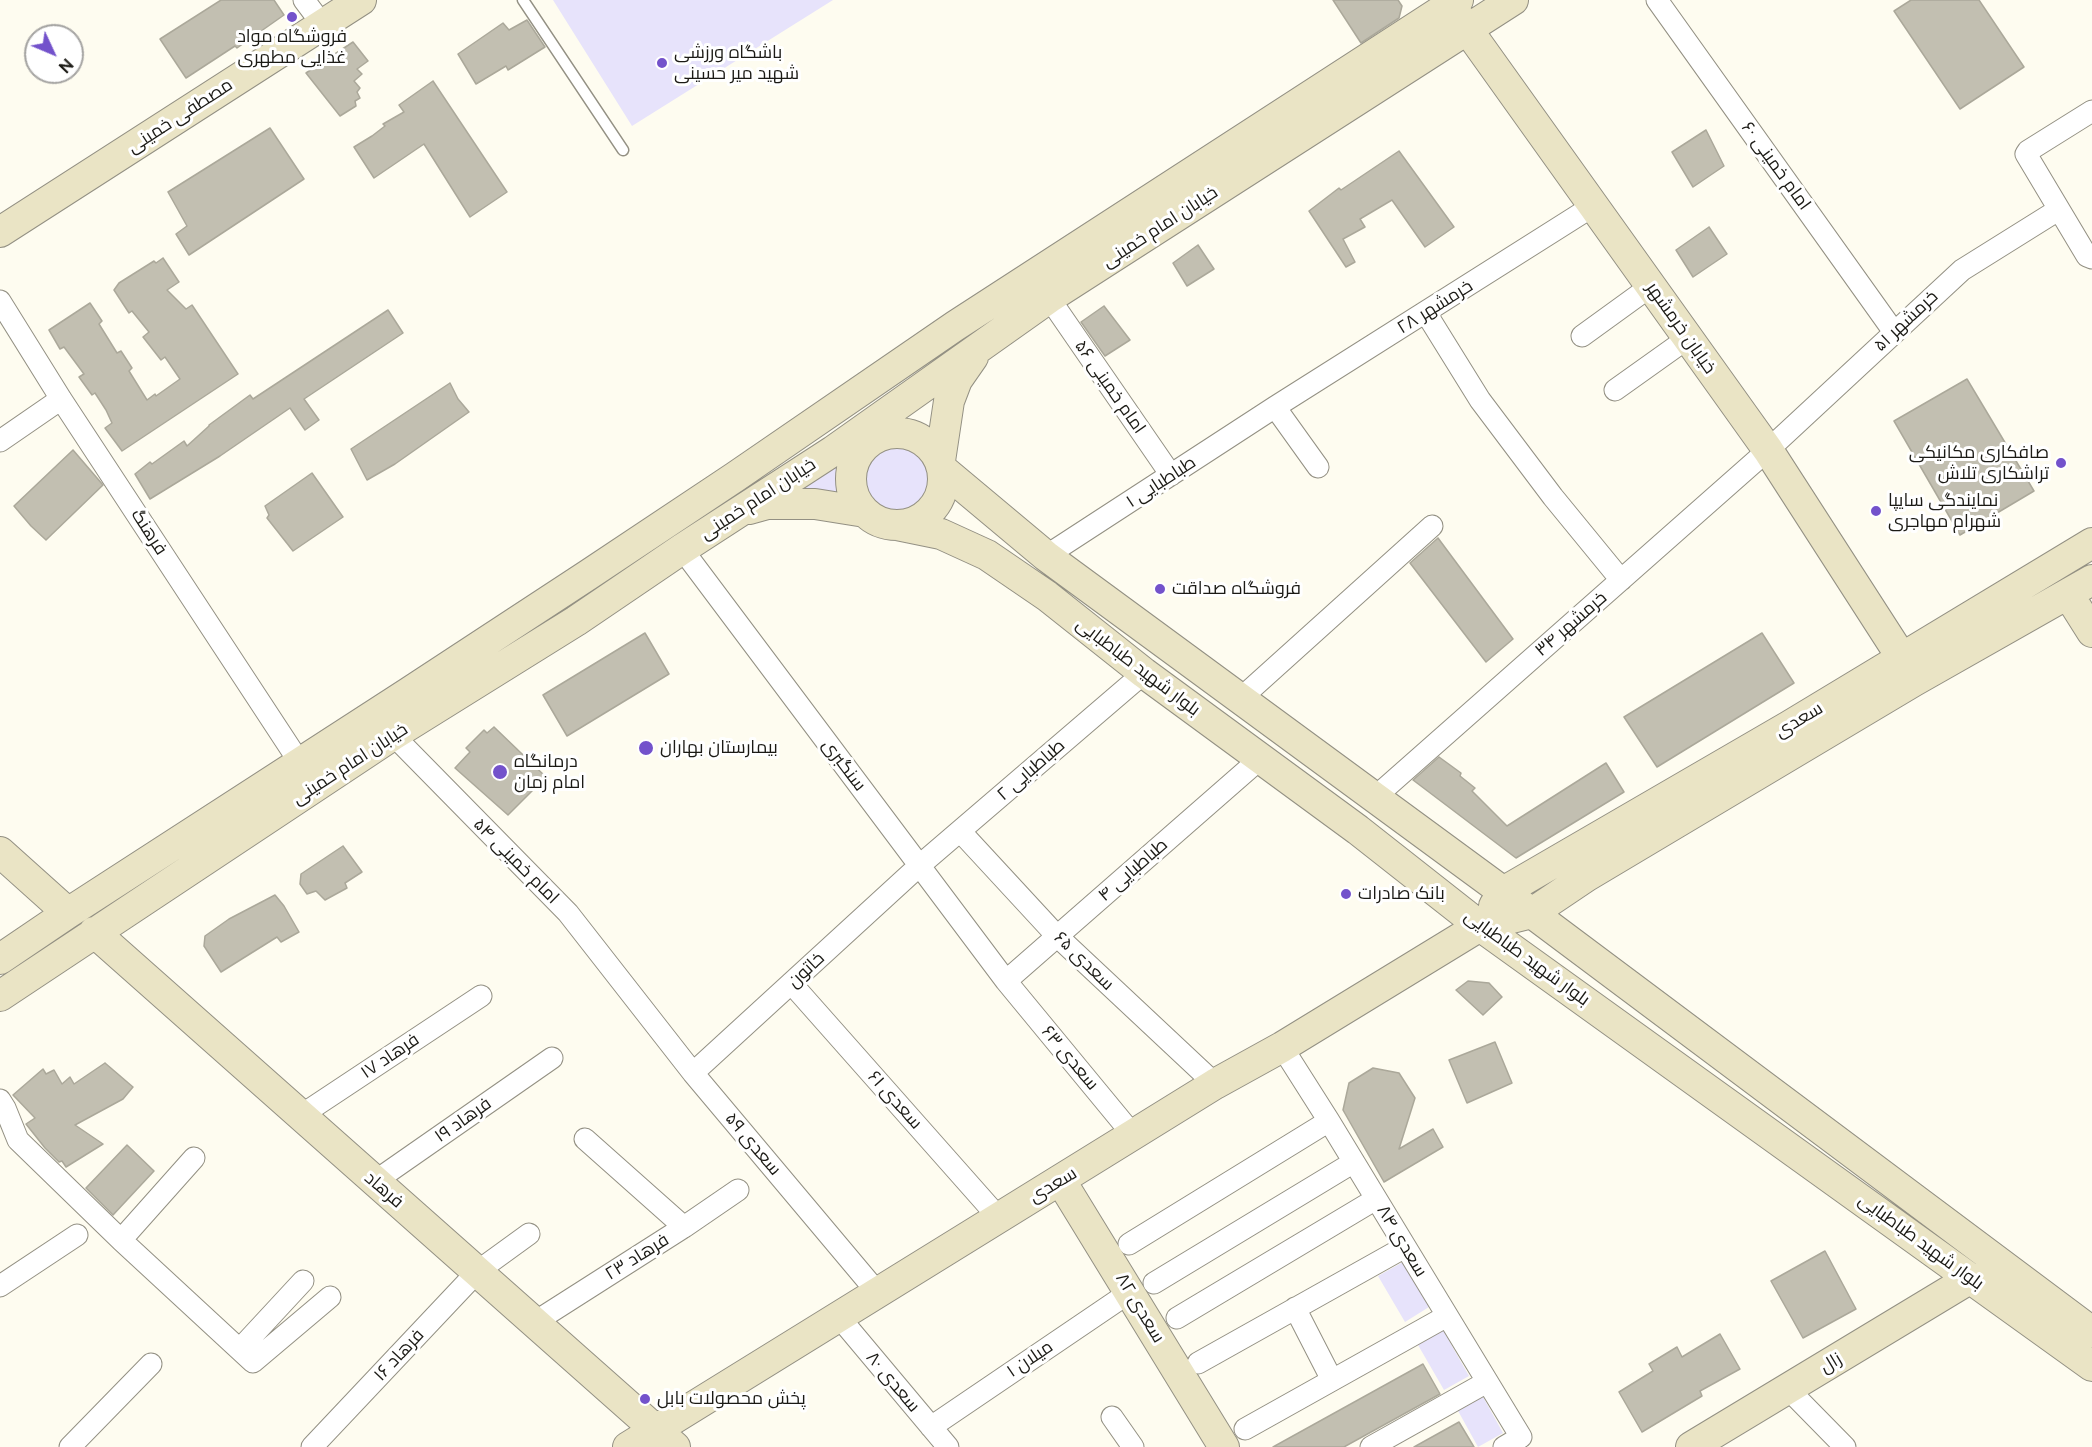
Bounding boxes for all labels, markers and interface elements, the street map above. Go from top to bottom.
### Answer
marker: فروشگاه مواد غذایی مطهری [285,10,299,24]
north arrow [24,24,84,84]
place label: فروشگاه مواد غذایی مطهری [237,26,347,68]
place label: باشگاه ورزشی شهید میر حسینی [674,42,799,84]
text: N [55,54,77,76]
marker: باشگاه ورزشی شهید میر حسینی [655,56,669,70]
street label: مصطفی خمینی [123,74,237,158]
street label: امام خمینی ۶۰ [1737,118,1815,214]
street label: خیابان امام خمینی [1098,182,1222,272]
street label: خرمشهر ۲۸ [1393,275,1477,339]
street label: خیابان خرمشهر [1641,278,1721,378]
street label: خرمشهر ۵۱ [1869,286,1943,356]
street label: امام خمینی ۵۶ [1070,336,1150,438]
place label: صافکاری مکانیکی تراشکاری تلاش [1909,442,2049,484]
street label: طباطبایی ۱ [1122,451,1200,513]
street label: خیابان امام خمینی [696,454,820,544]
marker: صافکاری مکانیکی تراشکاری تلاش [2054,456,2068,470]
place label: نمایندگی سایپا شهرام مهاجری [1888,490,2001,532]
marker: نمایندگی سایپا شهرام مهاجری [1869,504,1883,518]
street label: فرهنگ [126,505,172,559]
place label: فروشگاه صداقت [1172,578,1301,600]
marker: فروشگاه صداقت [1153,582,1167,596]
street label: خرمشهر ۳۴ [1531,587,1611,661]
street label: بلوار شهید طباطبایی [1072,613,1204,721]
street label: سعدی [1771,697,1827,743]
street label: خیابان امام خمینی [288,719,412,809]
street label: سنگبری [817,735,871,795]
street label: طباطبایی ۲ [993,735,1069,805]
place label: بیمارستان بهاران [660,737,778,759]
marker: بیمارستان بهاران [637,739,655,757]
place label: درمانگاه امام زمان [514,751,585,794]
marker: درمانگاه امام زمان [491,763,509,781]
street label: امام خمینی ۵۴ [469,814,563,908]
street label: طباطبایی ۴ [1094,834,1172,906]
place label: بانک صادرات [1358,883,1445,905]
marker: بانک صادرات [1339,887,1353,901]
street label: بلوار شهید طباطبایی [1460,905,1594,1011]
street label: سعدی ۶۵ [1049,927,1119,995]
street label: خاتون [783,948,829,992]
street label: سعدی ۶۳ [1037,1021,1103,1095]
street label: فرهاد ۱۷ [357,1029,423,1083]
street label: سعدی ۶۱ [863,1066,927,1134]
street label: فرهاد ۱۹ [431,1093,495,1147]
street label: سعدی ۵۹ [720,1108,786,1180]
street label: سعدی [1025,1162,1081,1208]
street label: فرهاد [360,1167,408,1213]
street label: بلوار شهید طباطبایی [1854,1189,1988,1295]
street label: سعدی ۸۴ [1372,1201,1432,1281]
street label: فرهاد ۲۳ [601,1229,673,1285]
street label: سعدی ۸۲ [1111,1269,1169,1347]
street label: فرهاد ۱۶ [369,1324,429,1386]
street label: میلان ۱ [1003,1336,1057,1382]
street label: سعدی ۸۰ [861,1347,925,1417]
street label: زال [1816,1348,1846,1378]
place label: پخش محصولات بابل [657,1388,806,1410]
marker: پخش محصولات بابل [638,1392,652,1406]

